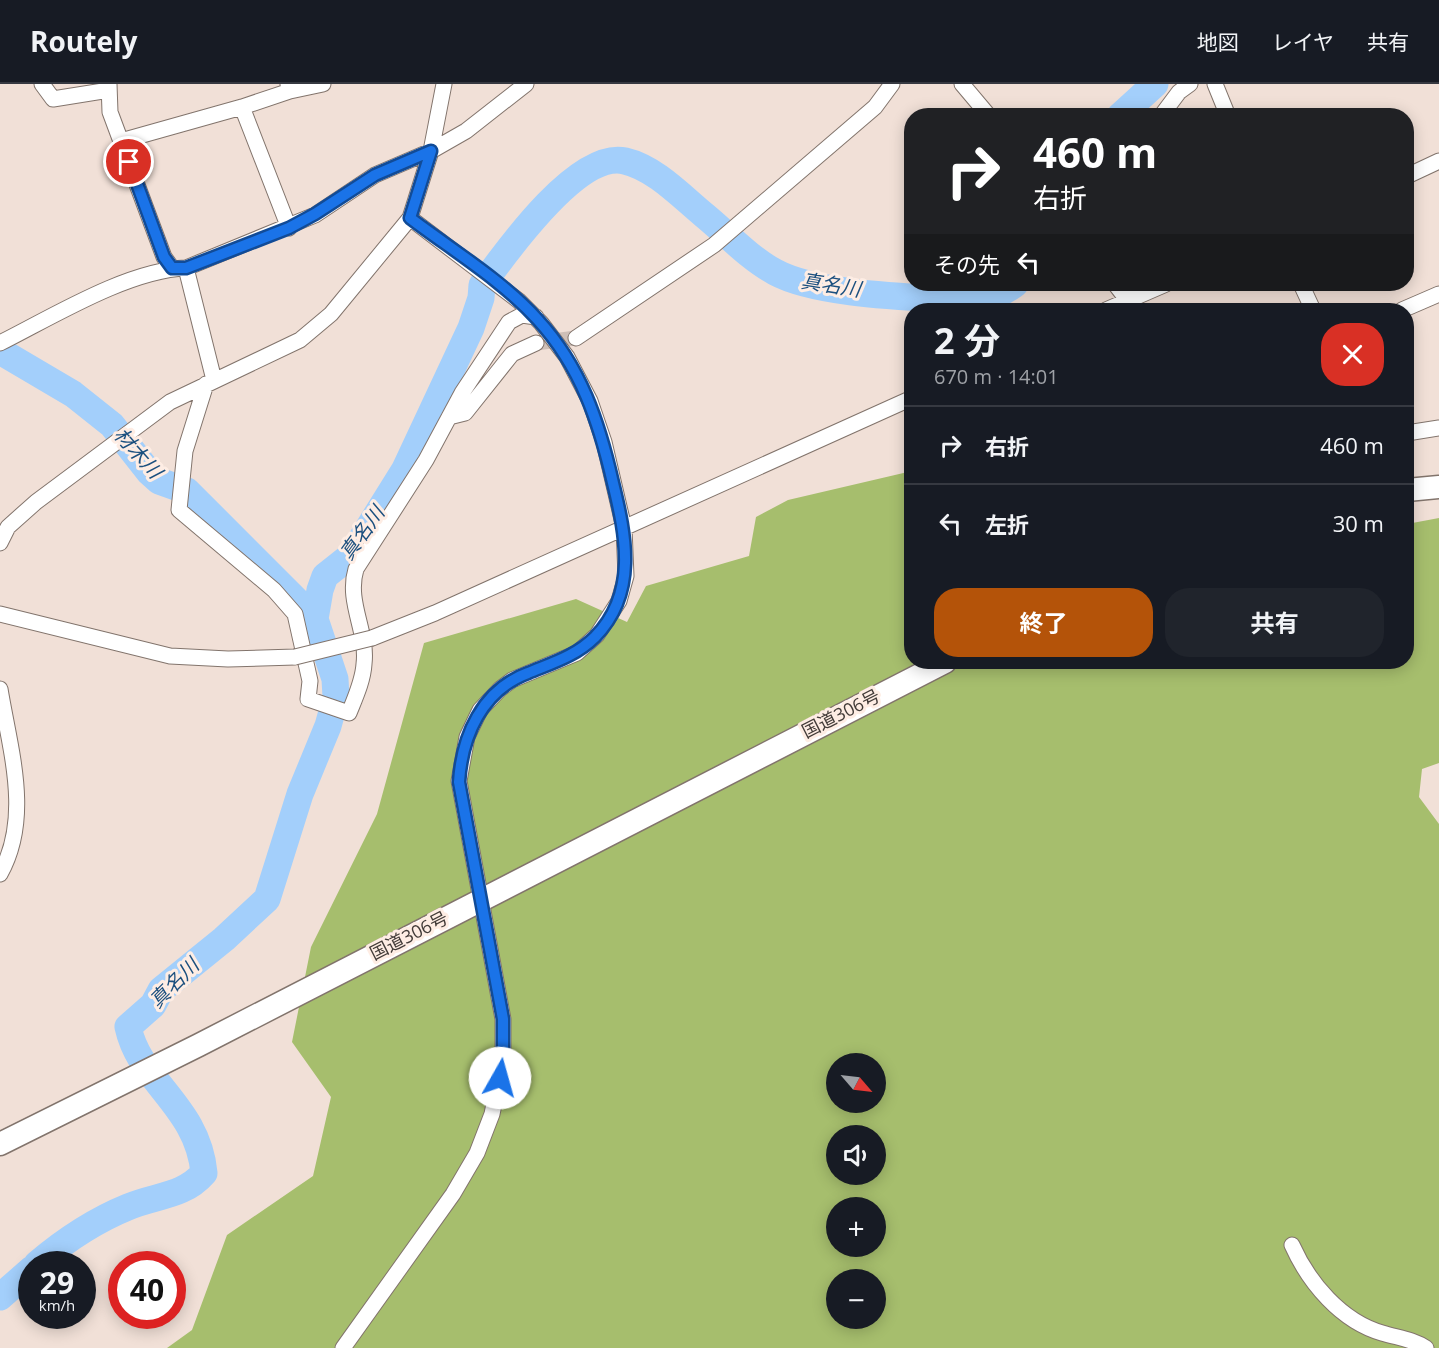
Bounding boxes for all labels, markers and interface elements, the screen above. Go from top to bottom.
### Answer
text: Routely [30,22,137,60]
text: 地図 [1197,28,1239,56]
text: レイヤ [1272,28,1334,56]
text: 共有 [1367,28,1409,56]
text: 460 m [1033,123,1157,180]
icon: right [934,132,1012,210]
pin [103,136,154,187]
icon: arrive [112,145,145,178]
text: 右折 [1033,179,1087,216]
icon: left [1012,246,1045,279]
text: その先 [934,249,1000,279]
water label: 真名川 [799,266,865,303]
text: 2 分 [934,316,1000,365]
button: close [1321,323,1384,386]
text: 670 m · 14:01 [934,363,1059,390]
water label: 材木川 [108,421,170,485]
icon: right [934,429,967,462]
text: 460 m [1320,430,1384,460]
text: 右折 [985,431,1029,461]
water label: 真名川 [333,499,391,565]
icon: left [934,507,967,540]
text: 30 m [1333,508,1384,538]
text: 左折 [985,509,1029,539]
button: 終了 [934,588,1153,657]
button: 共有 [1165,588,1384,657]
street label: 国道306号 [797,683,884,743]
street label: 国道306号 [365,905,452,965]
water label: 真名川 [143,950,206,1013]
position arrow [468,1046,532,1110]
north arrow [826,1053,886,1113]
map controls [826,1053,886,1329]
button: sound [826,1125,886,1185]
button: + [826,1197,886,1257]
speed limit sign: 40 [108,1251,186,1329]
text: 29 [40,1262,74,1303]
button: − [826,1269,886,1329]
text: km/h [39,1295,75,1315]

